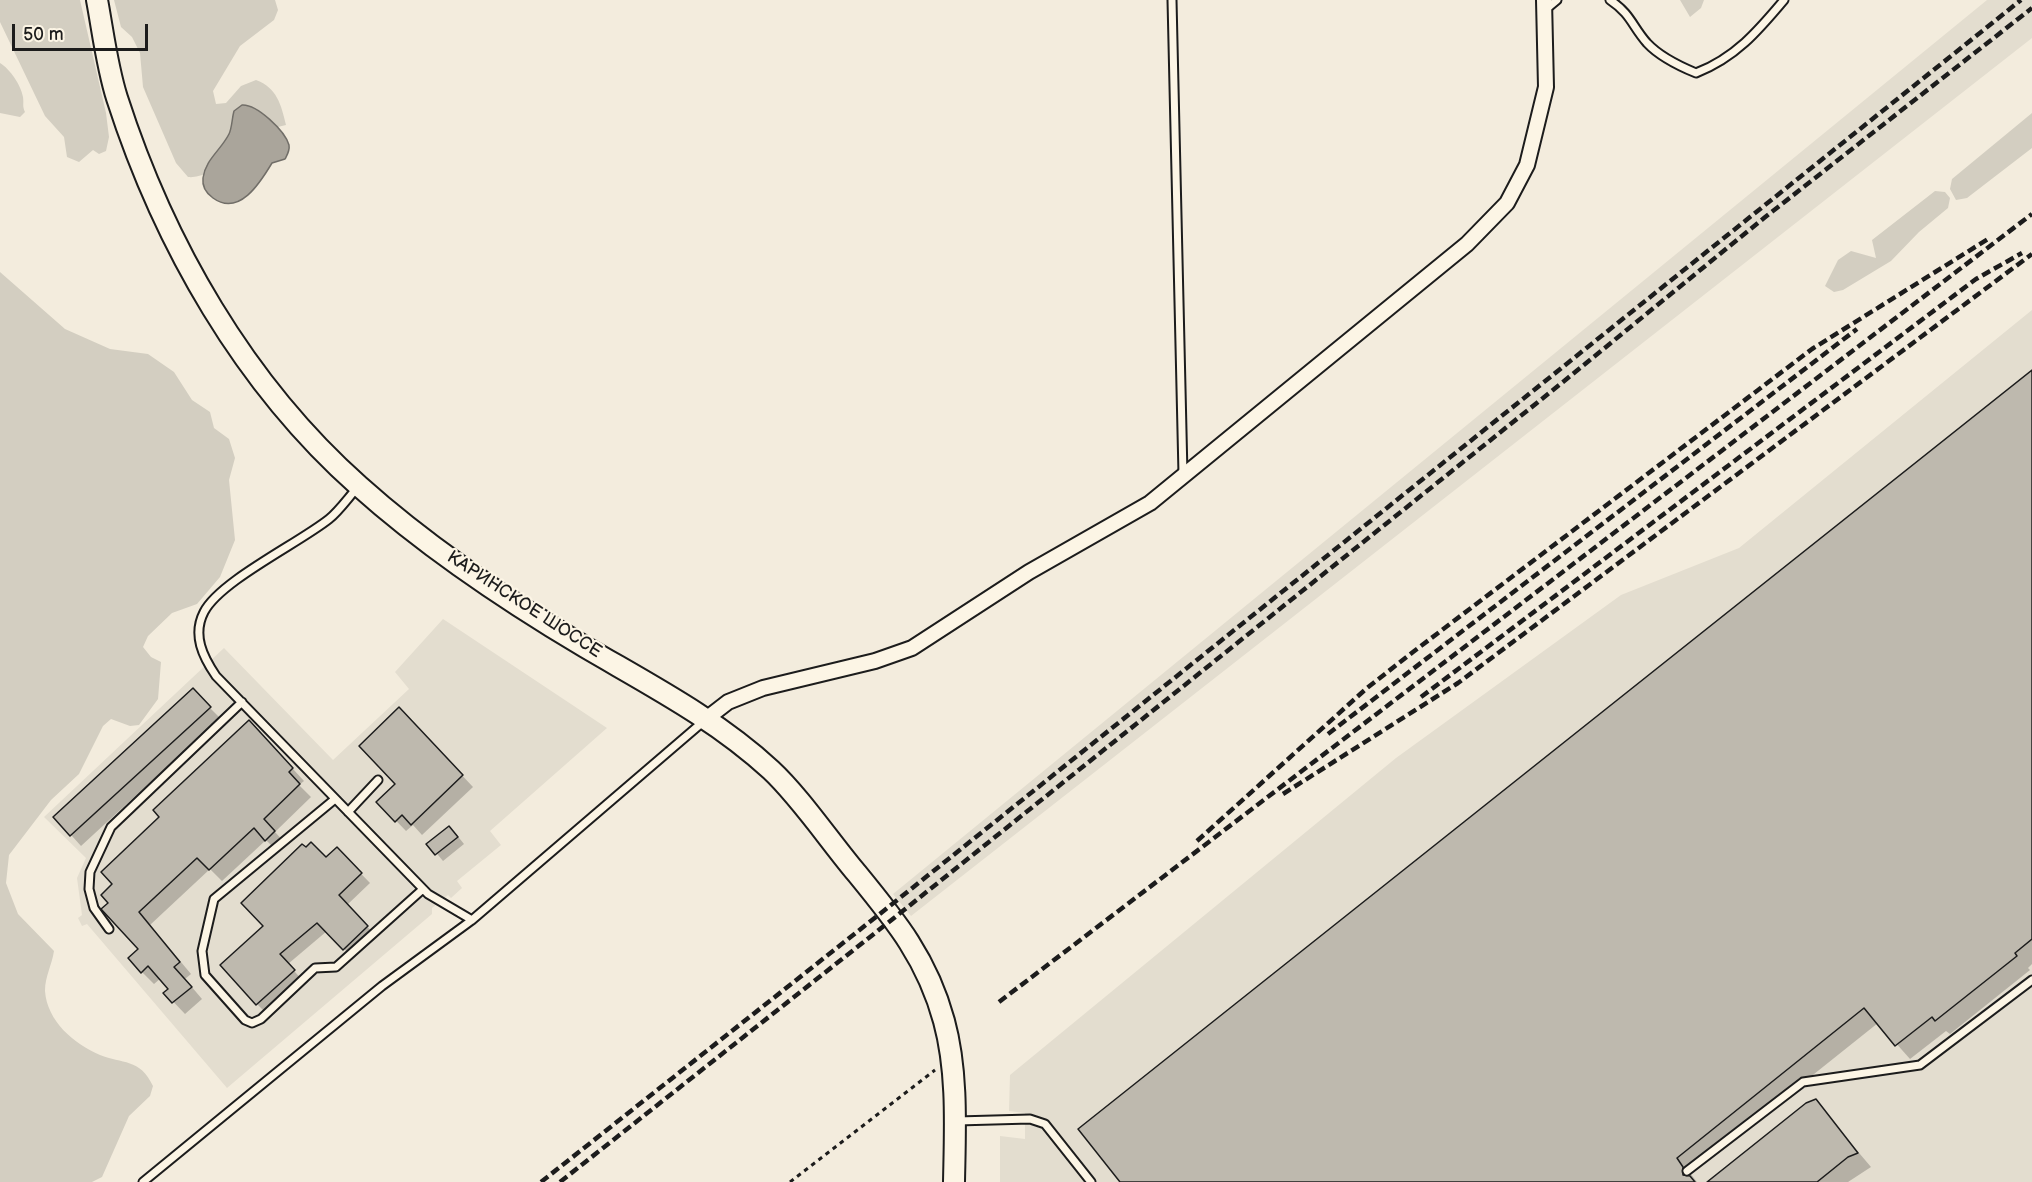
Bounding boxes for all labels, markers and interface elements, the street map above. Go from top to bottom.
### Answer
scale bar [15,12,152,50]
text: 50 m [23,24,64,45]
street label: КАРИНСКОЕ ШОССЕ [443,547,605,663]

